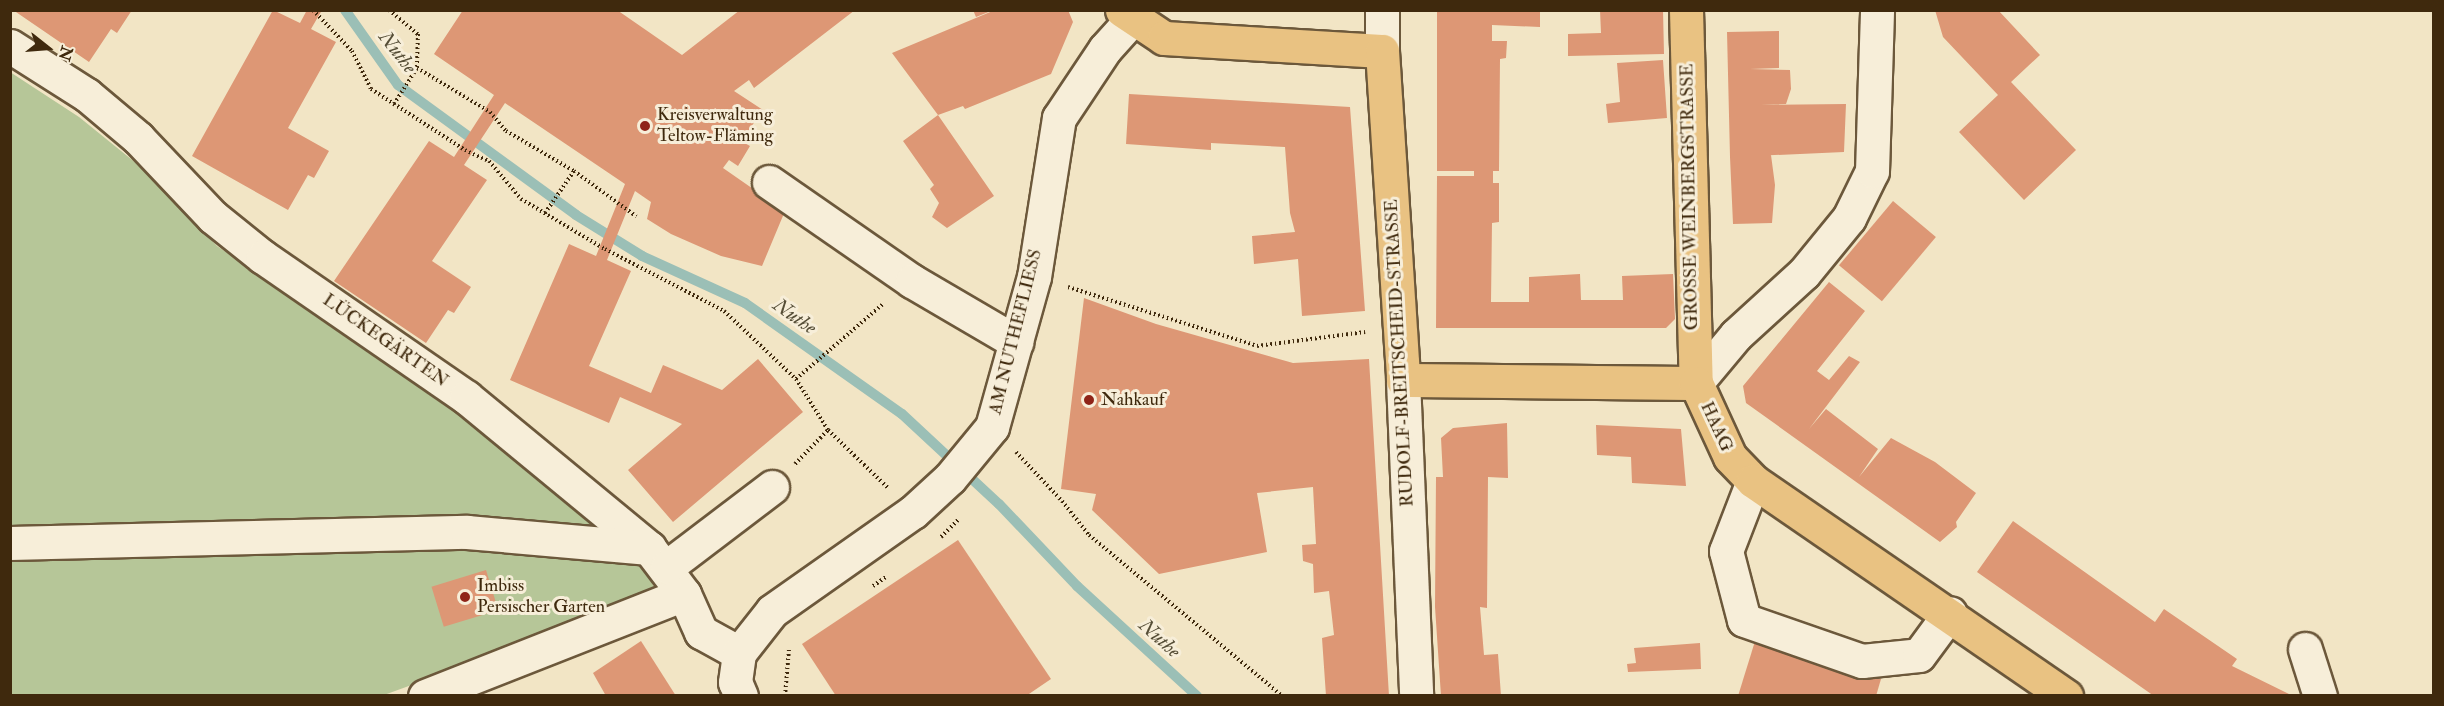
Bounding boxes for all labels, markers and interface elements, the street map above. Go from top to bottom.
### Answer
north arrow [18,18,78,78]
water label: Nuthe [374,26,422,78]
text: N [54,43,77,63]
street label: GROSSE WEINBERGSTRASSE [1677,63,1703,331]
place label: Kreisverwaltung Teltow-Fläming [657,105,773,148]
marker: Kreisverwaltung Teltow-Fläming [638,119,652,133]
street label: RUDOLF-BREITSCHEID-STRASSE [1381,199,1419,507]
street label: AM NUTHEFLIESS [985,247,1047,417]
street label: LÜCKEGÄRTEN [318,290,452,392]
water label: Nuthe [769,293,821,339]
place label: Nahkauf [1101,389,1165,411]
marker: Nahkauf [1082,393,1096,407]
street label: HAAG [1695,399,1737,455]
place label: Imbiss Persischer Garten [477,576,605,618]
marker: Imbiss Persischer Garten [458,590,472,604]
water label: Nuthe [1134,613,1186,663]

